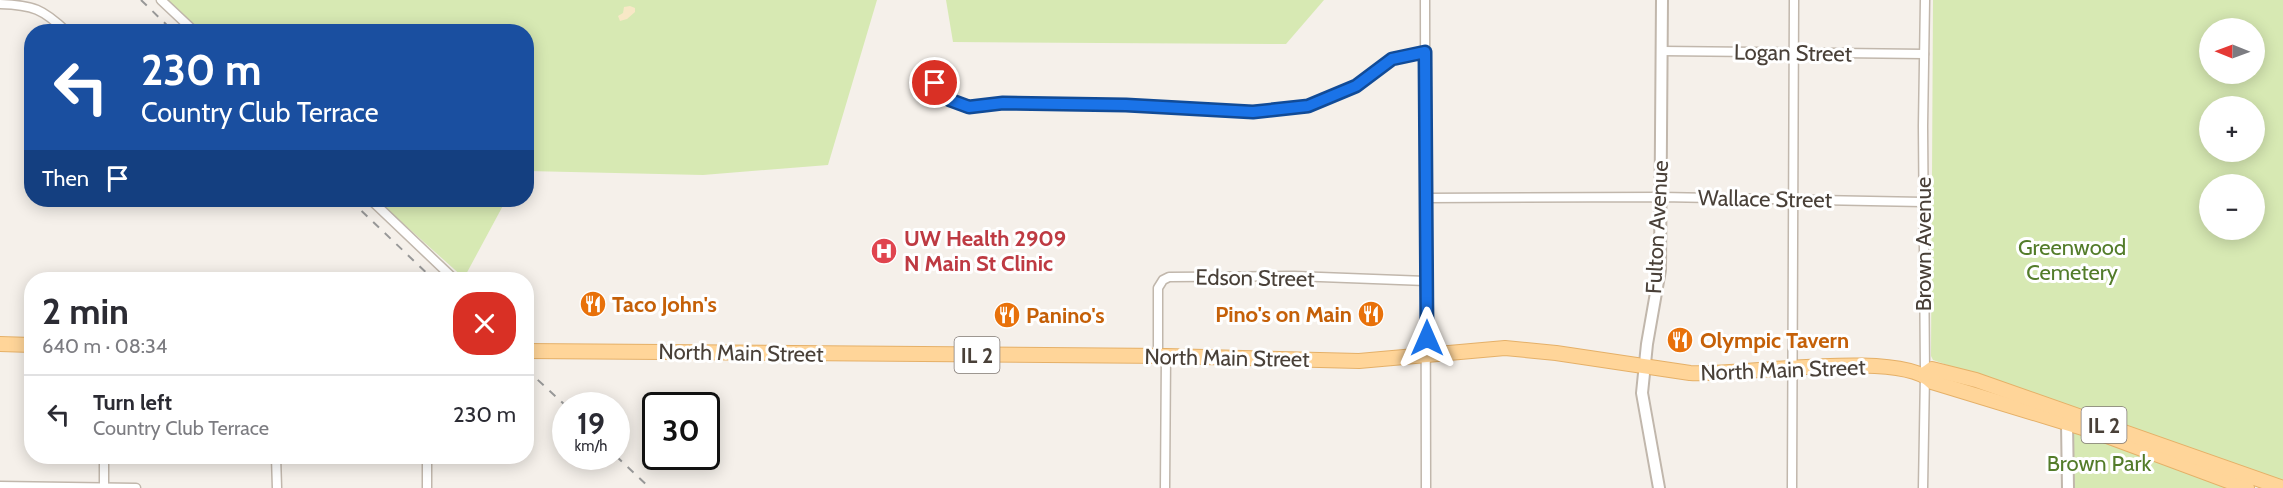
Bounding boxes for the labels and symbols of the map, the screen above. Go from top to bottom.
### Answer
north arrow [2199,18,2265,84]
street label: Logan Street [1734,38,1853,68]
pin [909,57,960,108]
street label: Fulton Avenue [1640,160,1674,294]
street label: Brown Avenue [1910,177,1937,311]
street label: Wallace Street [1698,184,1833,214]
place label: UW Health 2909 N Main St Clinic [904,225,1066,277]
park label: Greenwood Cemetery [2018,234,2126,286]
hospital icon: UW Health 2909 N Main St Clinic [869,236,899,266]
street label: Edson Street [1195,263,1315,293]
restaurant icon: Taco John's [578,289,608,319]
place label: Taco John's [612,291,717,318]
restaurant icon: Pino's on Main [1356,299,1386,329]
restaurant icon: Panino's [992,300,1022,330]
place label: Pino's on Main [1215,301,1352,328]
place label: Panino's [1026,302,1105,329]
position arrow [1395,306,1459,370]
restaurant icon: Olympic Tavern [1665,325,1695,355]
place label: Olympic Tavern [1700,327,1849,354]
road number: IL 2 [954,337,1000,373]
street label: North Main Street [658,338,824,368]
street label: North Main Street [1144,343,1310,373]
street label: North Main Street [1700,354,1867,386]
speed limit sign: 30 [642,392,720,470]
road number: IL 2 [2082,407,2126,443]
park label: Brown Park [2047,450,2151,477]

